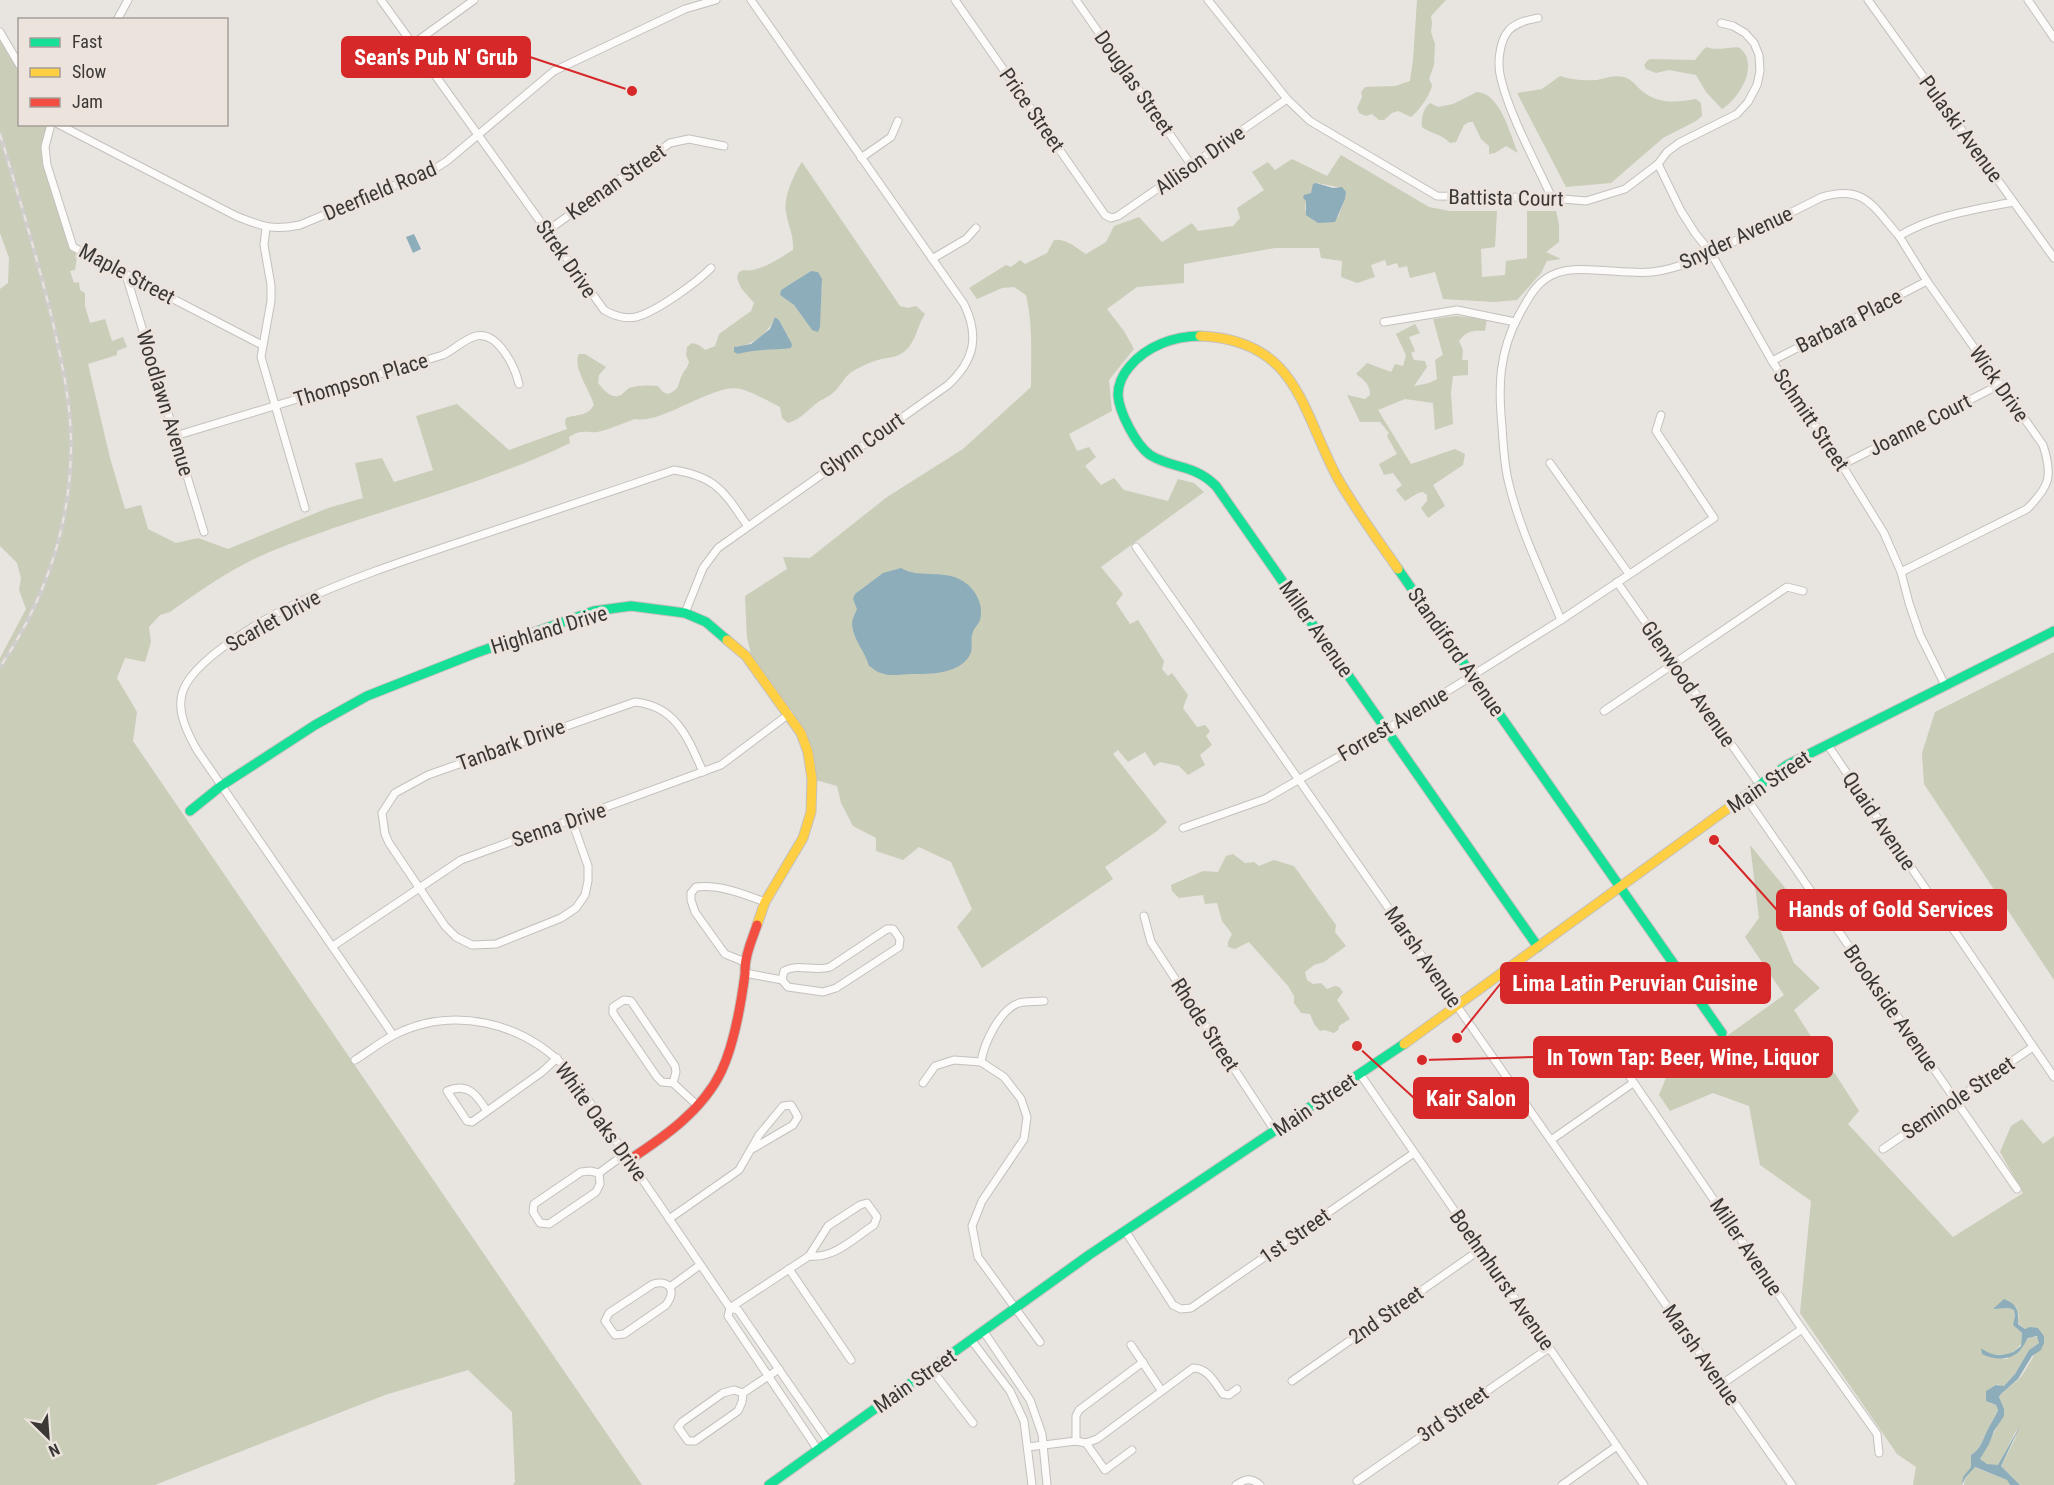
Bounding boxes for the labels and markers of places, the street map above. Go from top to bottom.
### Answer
callout: Sean's Pub N' Grub [342,37,530,77]
callout: Hands of Gold Services [1777,890,2006,930]
callout: Lima Latin Peruvian Cuisine [1501,963,1770,1003]
callout: In Town Tap: Beer, Wine, Liquor [1534,1037,1832,1077]
callout: Kair Salon [1414,1078,1528,1118]

